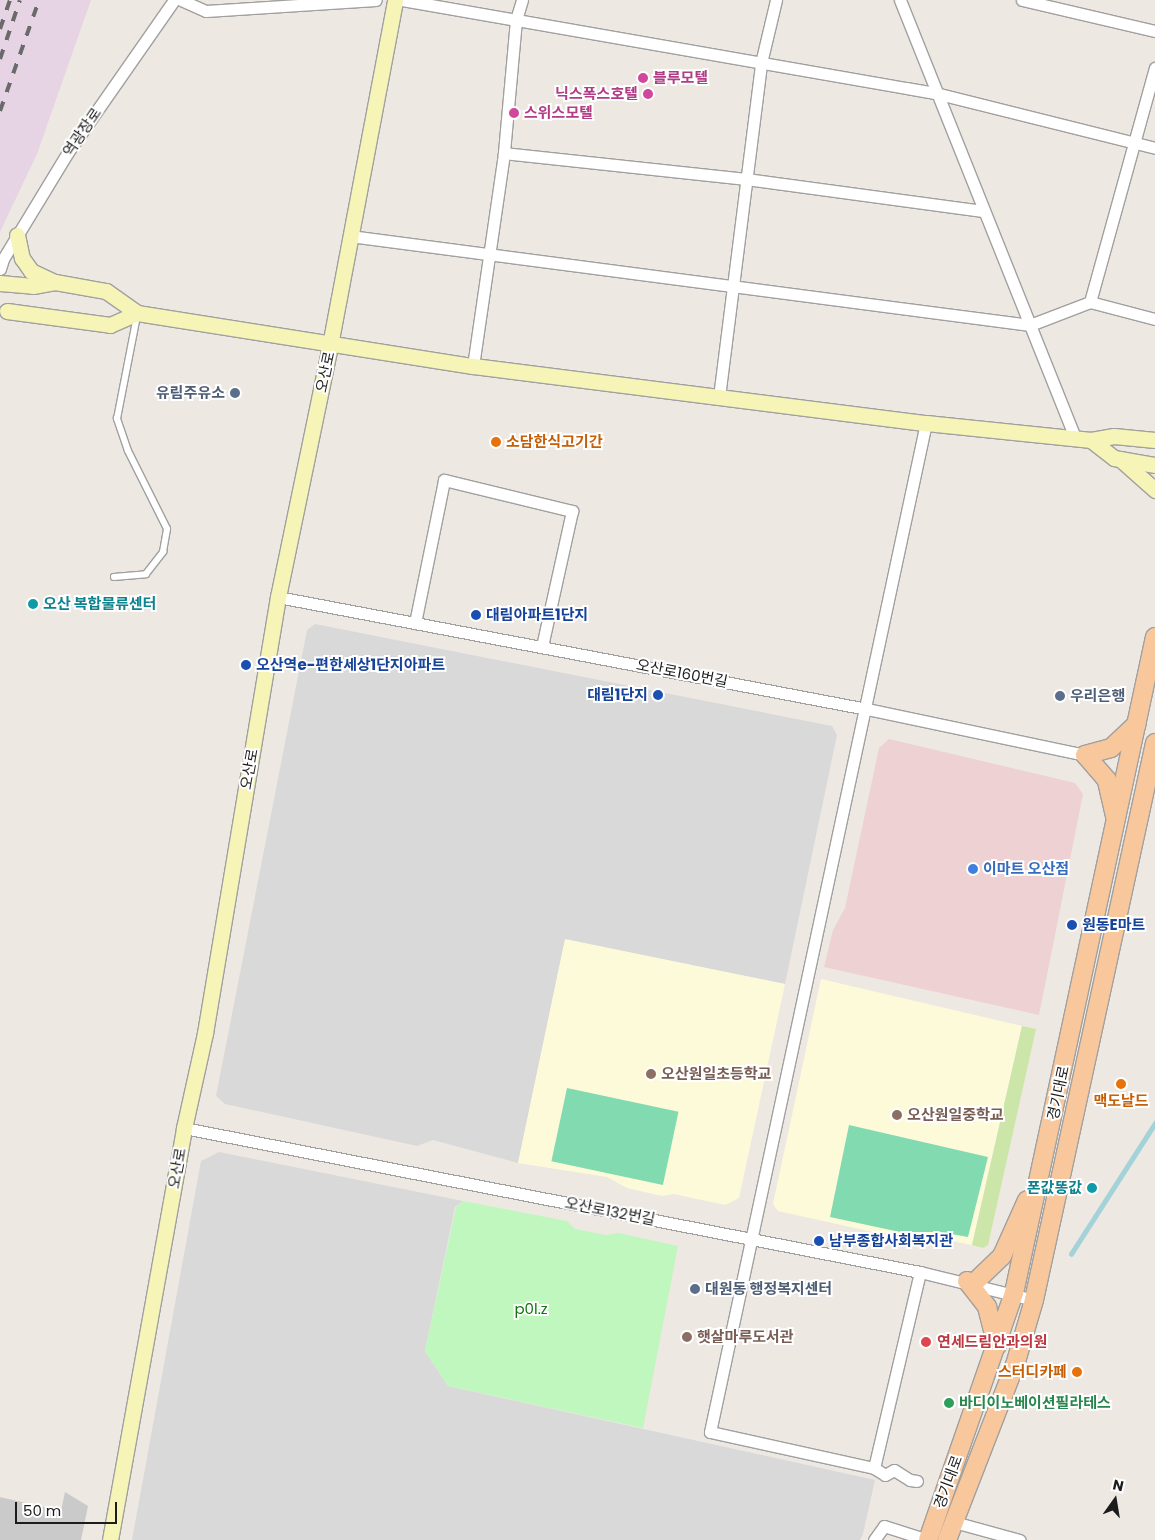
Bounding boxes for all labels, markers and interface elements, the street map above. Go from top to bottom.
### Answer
place label: 블루모텔 [653,69,708,87]
marker: 블루모텔 [637,72,649,84]
place label: 닉스폭스호텔 [555,85,638,103]
marker: 닉스폭스호텔 [642,88,654,100]
street label: 역광장로 [59,104,105,160]
place label: 스위스모텔 [524,104,593,122]
marker: 스위스모텔 [508,107,520,119]
street label: 오산로 [312,350,338,394]
place label: 유림주유소 [156,384,225,402]
marker: 유림주유소 [229,387,241,399]
place label: 소담한식고기간 [506,433,603,451]
marker: 소담한식고기간 [490,436,502,448]
place label: 오산 복합물류센터 [43,595,157,613]
marker: 오산 복합물류센터 [27,598,39,610]
place label: 대림아파트1단지 [486,606,588,624]
marker: 대림아파트1단지 [470,609,482,621]
street label: 오산로160번길 [635,655,729,691]
place label: 오산역e-편한세상1단지아파트 [256,656,445,674]
marker: 오산역e-편한세상1단지아파트 [240,659,252,671]
place label: 대림1단지 [587,686,648,704]
place label: 우리은행 [1070,687,1125,705]
marker: 대림1단지 [652,689,664,701]
marker: 우리은행 [1054,690,1066,702]
street label: 오산로 [237,747,261,791]
place label: 이마트 오산점 [983,860,1069,878]
marker: 이마트 오산점 [967,863,979,875]
place label: 원동E마트 [1082,916,1145,934]
marker: 원동E마트 [1066,919,1078,931]
street label: 경기대로 [1043,1064,1073,1122]
place label: 오산원일초등학교 [661,1065,771,1083]
marker: 오산원일초등학교 [645,1068,657,1080]
marker: 맥도날드 [1115,1078,1127,1090]
place label: 맥도날드 [1093,1092,1149,1110]
place label: 오산원일중학교 [907,1106,1004,1124]
marker: 오산원일중학교 [891,1109,903,1121]
street label: 오산로 [165,1146,189,1190]
place label: 폰값똥값 [1027,1179,1082,1197]
marker: 폰값똥값 [1086,1182,1098,1194]
street label: 오산로132번길 [563,1193,657,1229]
place label: 남부종합사회복지관 [829,1232,953,1250]
marker: 남부종합사회복지관 [813,1235,825,1247]
place label: 대원동 행정복지센터 [705,1280,832,1298]
marker: 대원동 행정복지센터 [689,1283,701,1295]
park label: p0l.z [514,1300,548,1318]
place label: 햇살마루도서관 [697,1328,794,1346]
marker: 햇살마루도서관 [681,1331,693,1343]
place label: 연세드림안과의원 [937,1333,1047,1351]
marker: 연세드림안과의원 [919,1335,933,1349]
place label: 스터디카페 [998,1363,1067,1381]
marker: 스터디카페 [1071,1366,1083,1378]
place label: 바디이노베이션필라테스 [959,1394,1111,1412]
marker: 바디이노베이션필라테스 [943,1397,955,1409]
street label: 경기대로 [930,1453,966,1511]
text: N [1111,1474,1126,1496]
north arrow [1090,1475,1140,1525]
scale bar [18,1492,120,1524]
text: 50 m [23,1500,61,1521]

